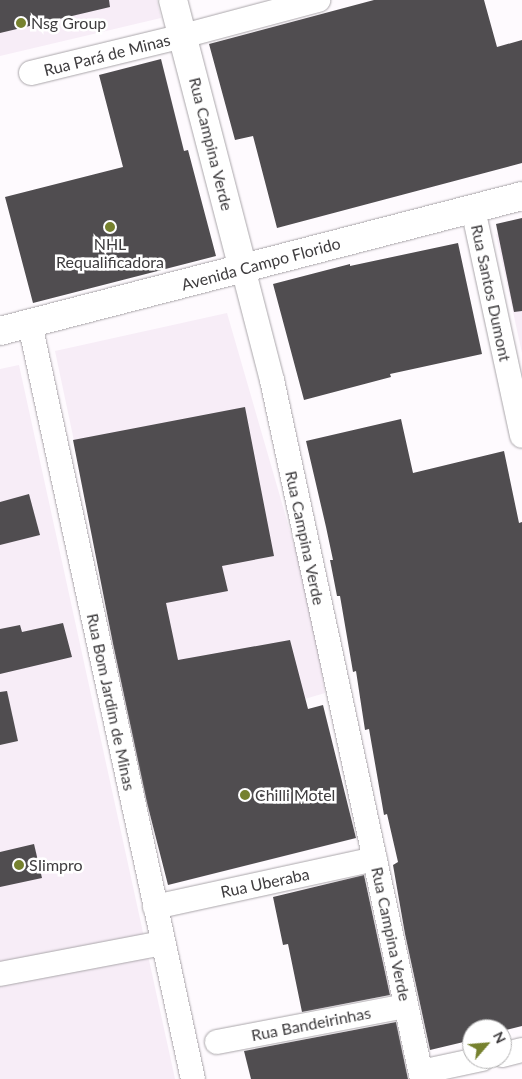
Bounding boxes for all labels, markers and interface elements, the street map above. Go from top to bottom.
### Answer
place label: Nsg Group [31,13,106,33]
marker: Nsg Group [15,17,27,29]
street label: Rua Pará de Minas [42,30,172,80]
street label: Rua Campina Verde [185,75,237,213]
marker: NHL Requalificadora [104,221,116,233]
street label: Rua Santos Dumont [467,223,515,363]
place label: NHL Requalificadora [56,234,164,272]
street label: Avenida Campo Florido [179,234,343,294]
street label: Rua Campina Verde [281,469,329,607]
street label: Rua Bom Jardim de Minas [83,611,139,793]
place label: Chilli Motel [255,785,335,805]
marker: Chilli Motel [239,789,251,801]
place label: SIimpro [29,855,83,875]
marker: SIimpro [13,859,25,871]
street label: Rua Uberaba [219,864,311,902]
street label: Rua Campina Verde [367,865,415,1003]
street label: Rua Bandeirinhas [250,1003,372,1045]
north arrow [462,1019,512,1069]
text: N [490,1029,510,1046]

